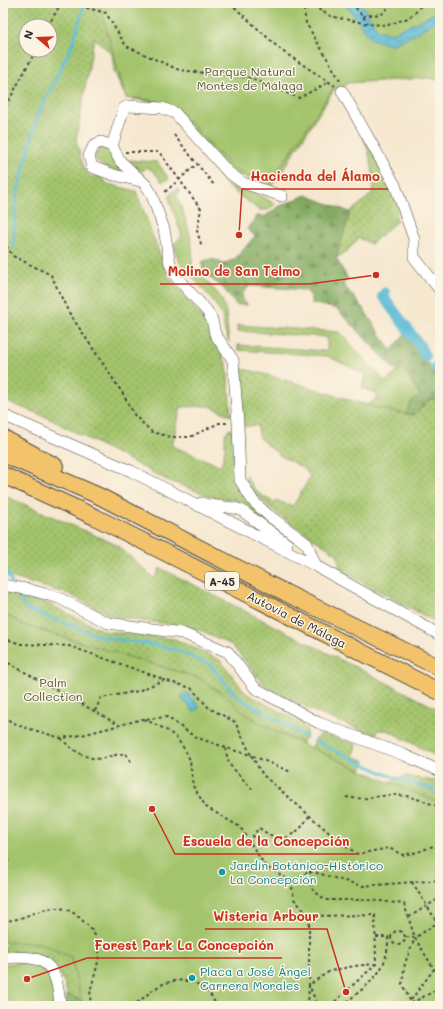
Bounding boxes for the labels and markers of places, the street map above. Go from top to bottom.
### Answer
callout: Hacienda del Álamo [242,164,388,189]
callout: Molino de San Telmo [160,259,309,284]
callout: Escuela de la Concepción [175,829,358,854]
place label: Jardín Botánico-Histórico La Concepción [230,857,383,887]
marker: Jardín Botánico-Histórico La Concepción [217,867,227,877]
callout: Wisteria Arbour [205,904,327,929]
callout: Forest Park La Concepción [87,933,282,958]
place label: Placa a José Ángel Carrera Morales [200,963,311,993]
marker: Placa a José Ángel Carrera Morales [187,973,197,983]

